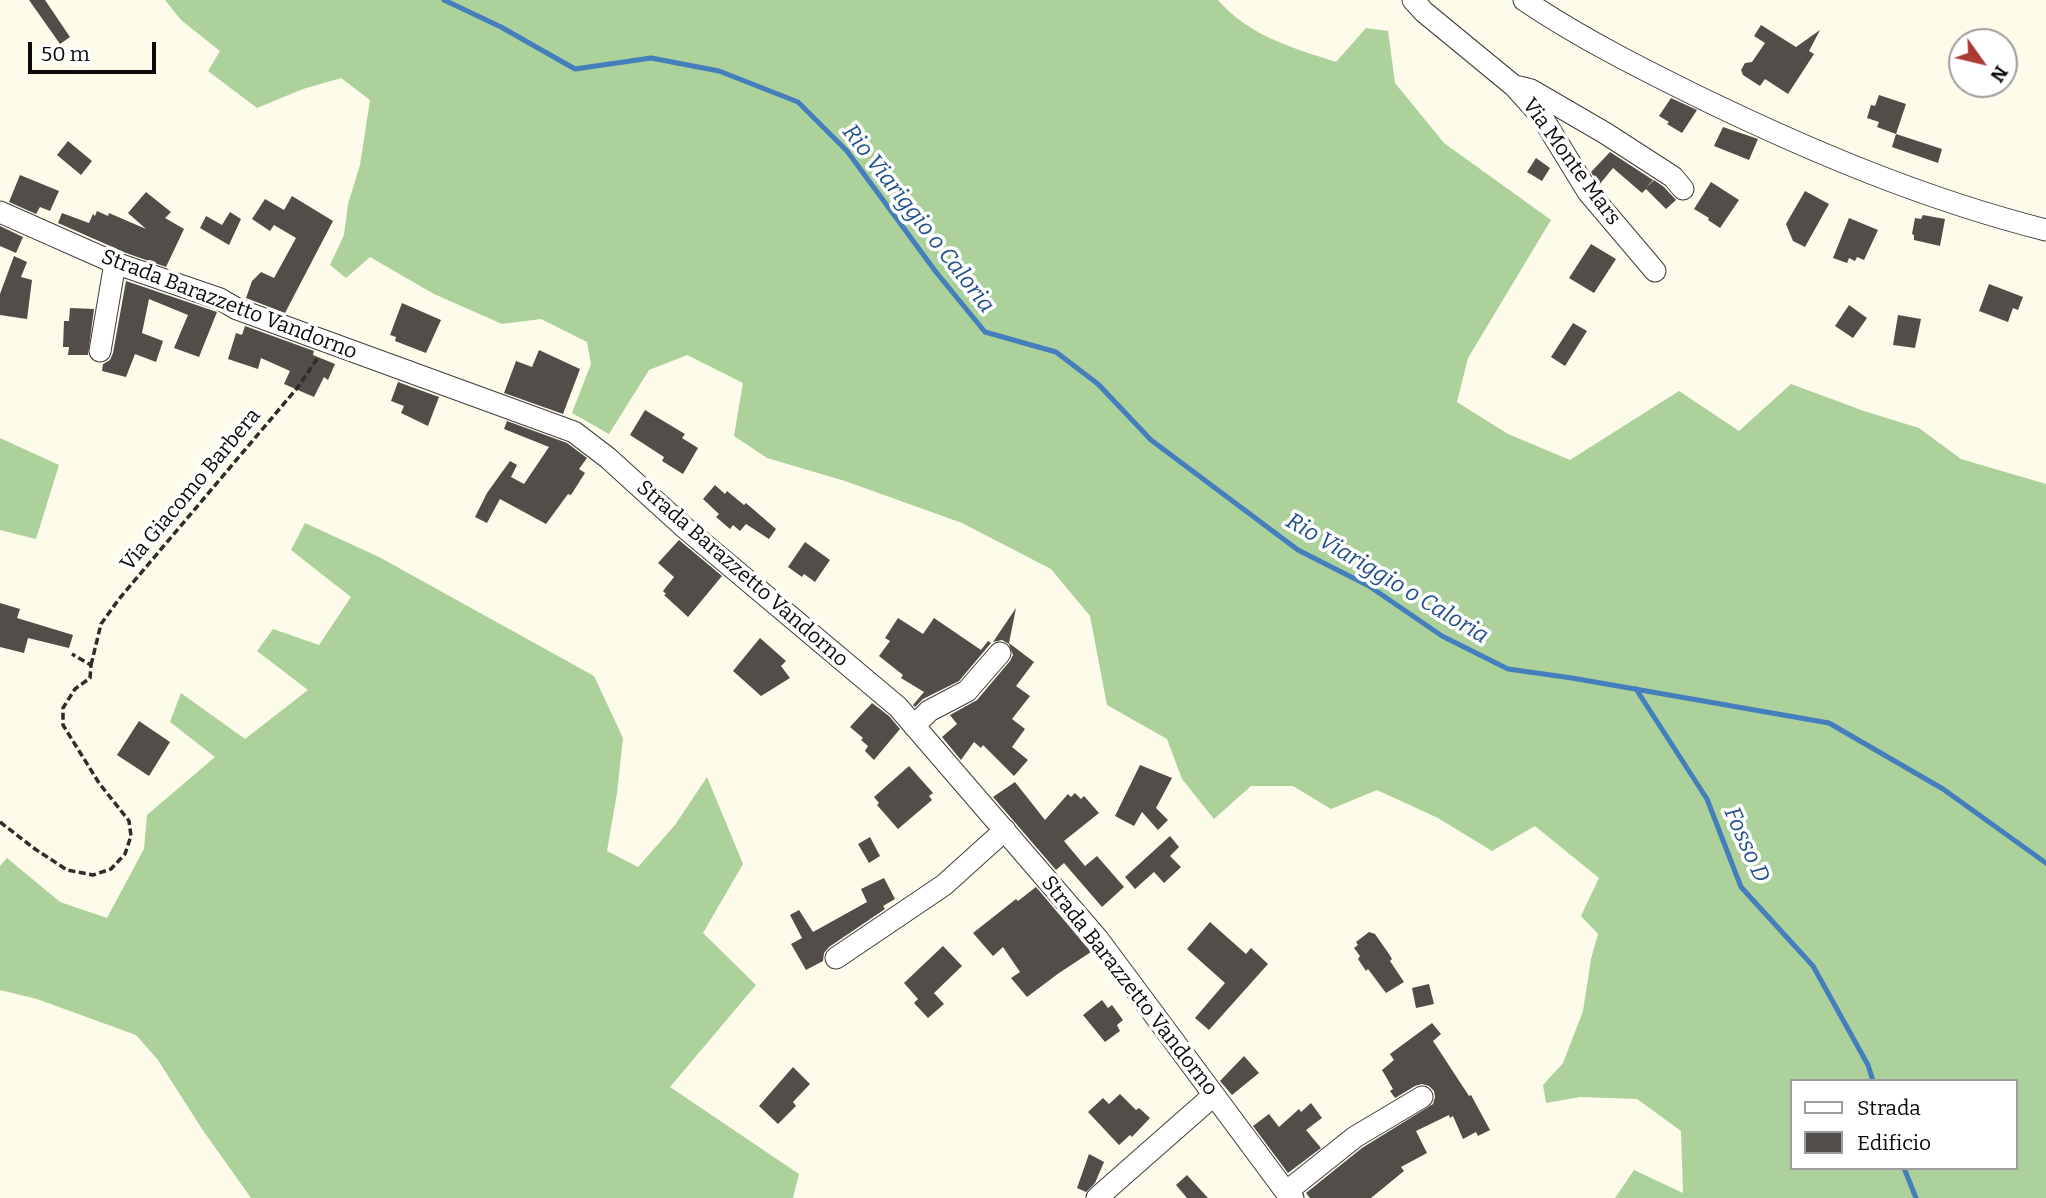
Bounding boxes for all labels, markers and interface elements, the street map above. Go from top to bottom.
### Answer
scale bar [32,28,159,72]
north arrow [1948,28,2018,98]
text: 50 m [41,41,90,67]
text: N [1986,61,2013,86]
street label: Via Monte Mars [1516,94,1626,230]
water label: Rio Viariggio o Caloria [836,119,1000,319]
street label: Strada Barazzetto Vandorno [98,245,360,365]
street label: Via Giacomo Barbera [116,404,266,576]
street label: Strada Barazzetto Vandorno [631,475,853,673]
water label: Rio Viariggio o Caloria [1281,508,1493,650]
water label: Fosso D [1717,803,1775,887]
street label: Strada Barazzetto Vandorno [1035,871,1223,1101]
legend [1790,1079,2018,1170]
text: Strada [1857,1095,1921,1121]
text: Edificio [1857,1130,1931,1156]

